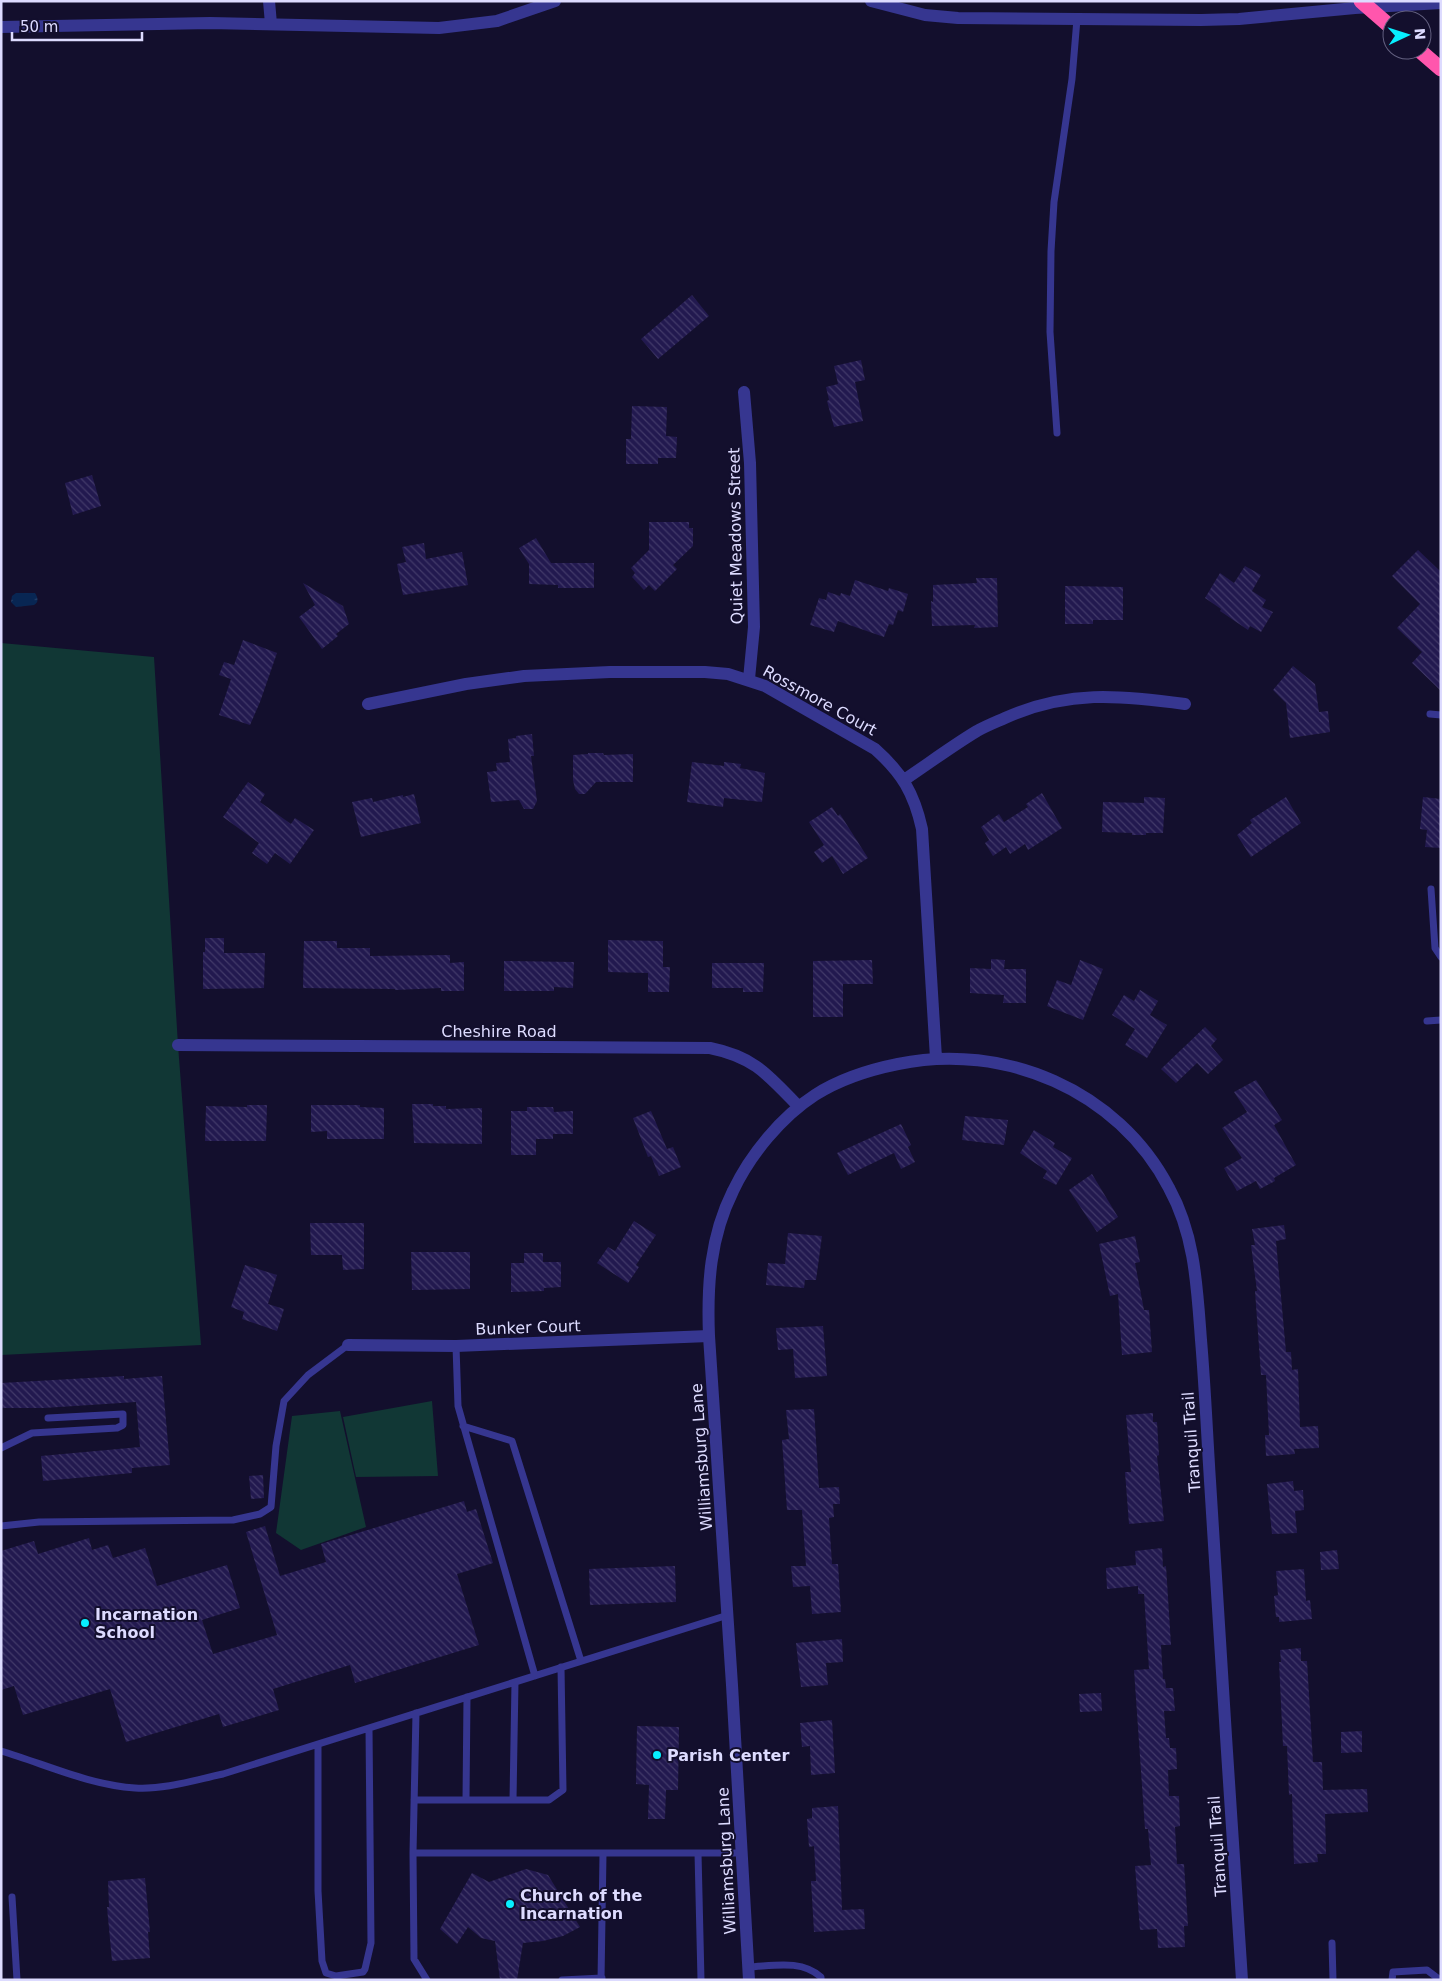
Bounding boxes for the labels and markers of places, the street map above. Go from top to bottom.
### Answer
place label: Incarnation School [95,1605,198,1642]
marker: Incarnation School [79,1617,91,1629]
place label: Parish Center [667,1746,789,1765]
marker: Parish Center [651,1749,663,1761]
place label: Church of the Incarnation [520,1886,642,1923]
marker: Church of the Incarnation [504,1898,516,1910]

